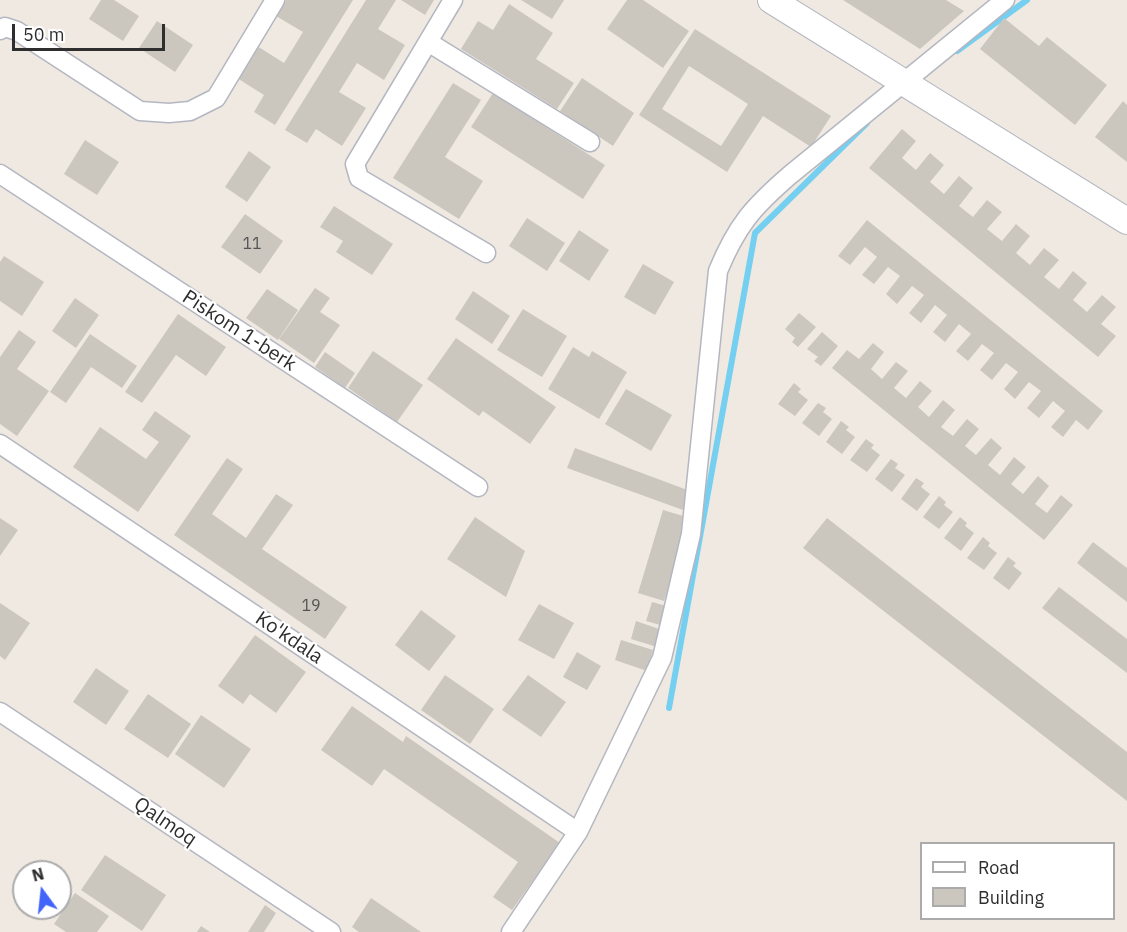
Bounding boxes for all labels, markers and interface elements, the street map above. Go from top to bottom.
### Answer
scale bar [15,12,168,50]
text: 50 m [23,23,65,46]
house number: 11 [242,234,262,254]
street label: Piskom 1-berk [178,285,300,377]
house number: 19 [301,596,321,616]
street label: Ko'kdala [251,607,327,669]
street label: Qalmoq [129,792,201,852]
legend [920,842,1115,920]
text: Road [978,856,1019,879]
north arrow [12,860,72,920]
text: N [30,863,46,886]
text: Building [978,886,1044,909]

